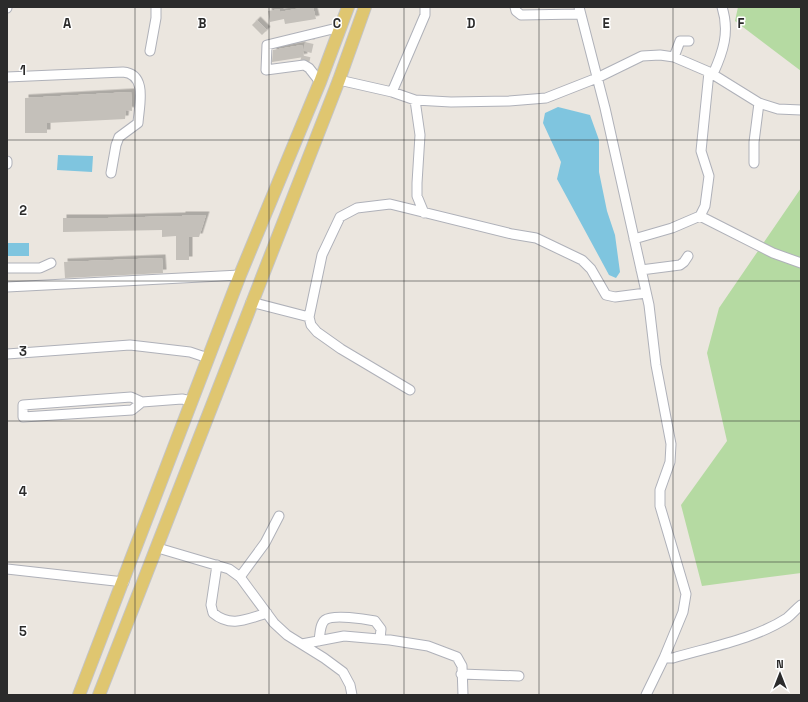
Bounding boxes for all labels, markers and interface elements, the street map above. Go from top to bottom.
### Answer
text: A [63,15,72,32]
text: B [198,15,207,32]
text: C [333,15,341,32]
text: D [467,15,476,32]
text: E [602,15,610,32]
text: F [738,15,745,32]
text: 1 [20,62,26,79]
text: 2 [19,202,27,219]
text: 3 [19,343,27,360]
text: 4 [19,483,27,500]
text: 5 [19,623,27,640]
north arrow [760,654,800,694]
text: N [776,657,784,671]

